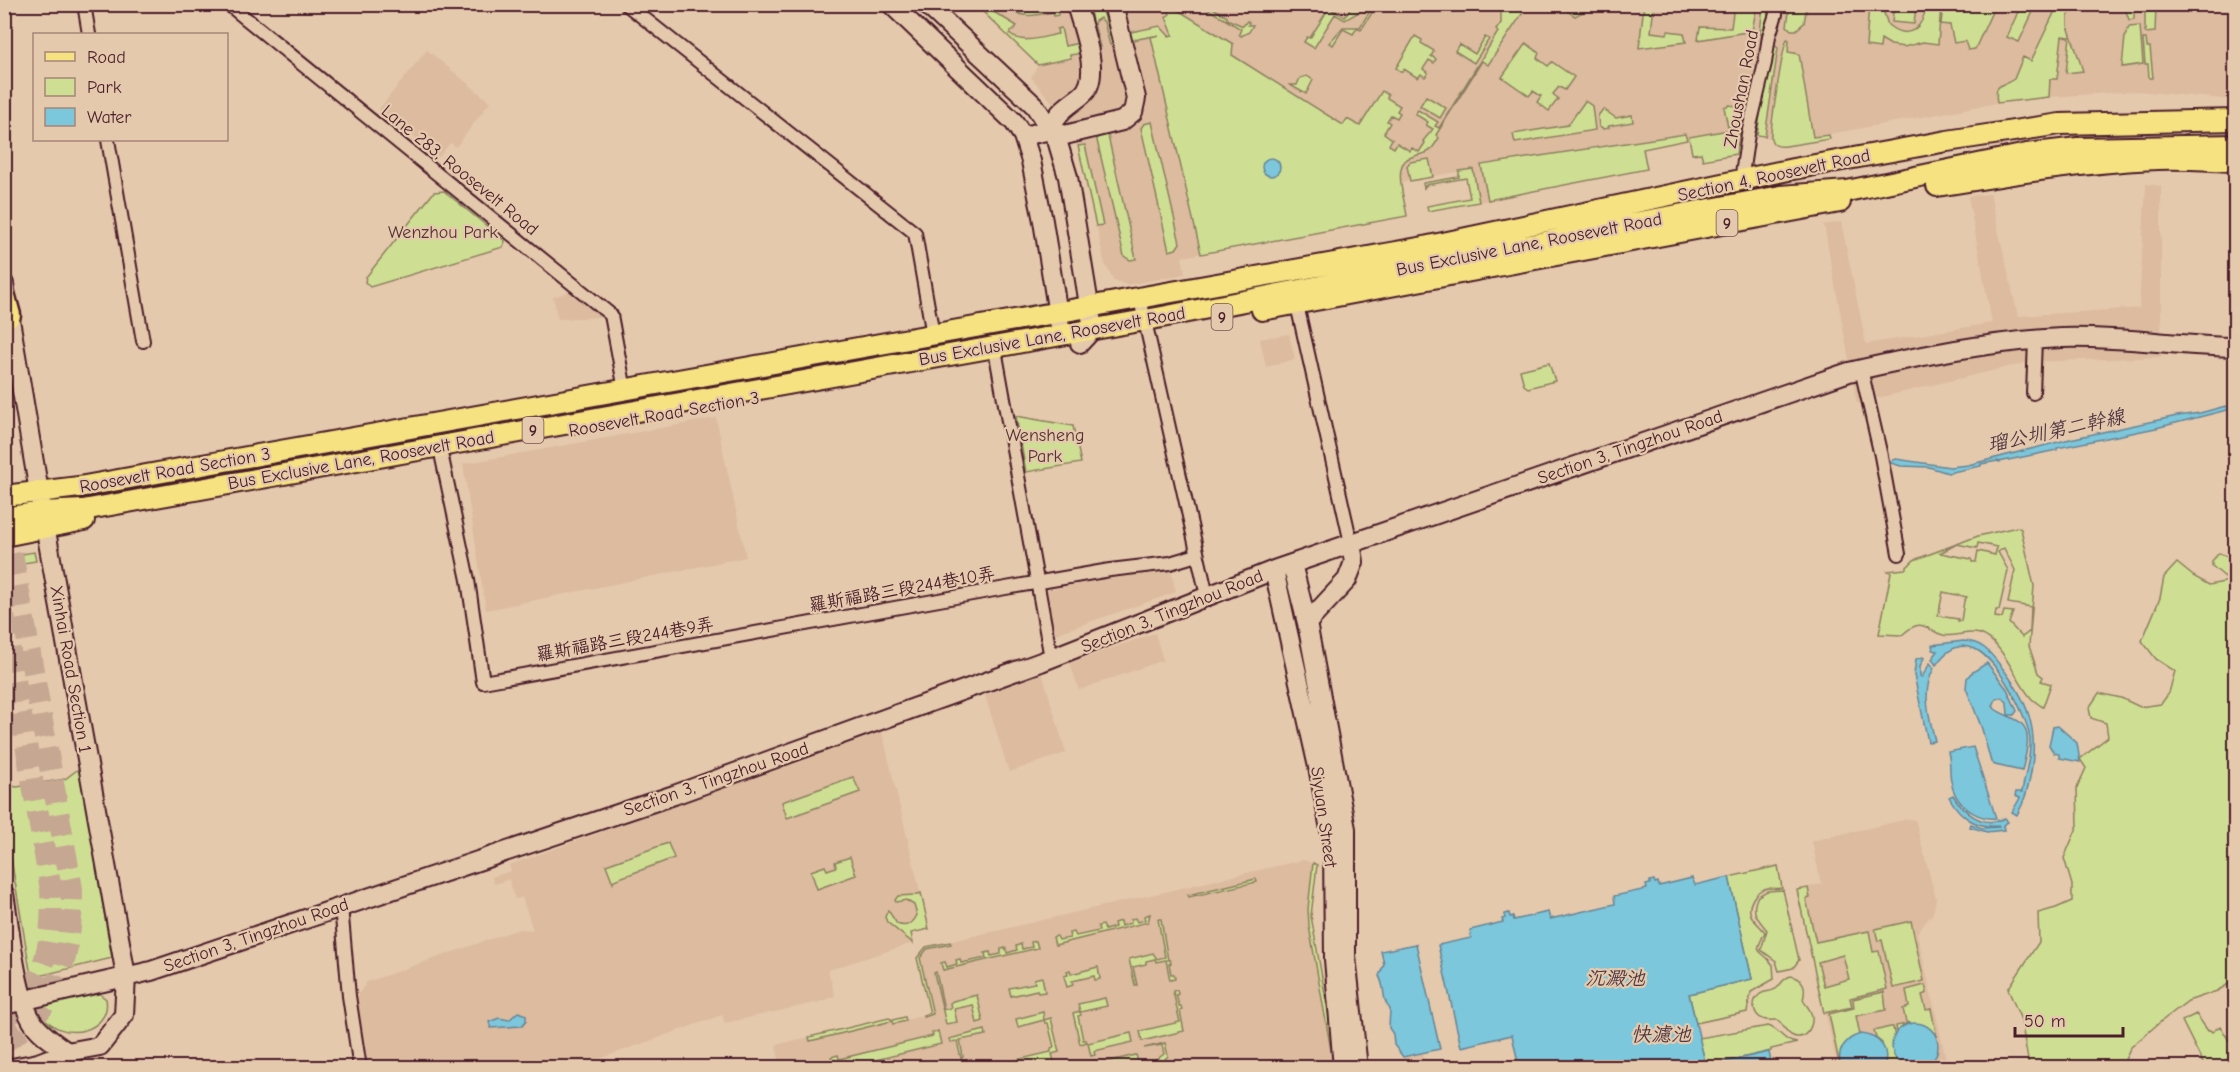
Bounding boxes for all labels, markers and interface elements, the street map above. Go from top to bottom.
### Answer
street label: Zhoushan Road [1720,28,1763,150]
legend [33,33,228,141]
text: Road [87,47,126,68]
text: Park [87,77,122,98]
street label: Lane 283, Roosevelt Road [377,101,542,240]
text: Water [87,107,132,128]
street label: Section 4, Roosevelt Road [1676,145,1872,206]
street label: Bus Exclusive Lane, Roosevelt Road [1394,208,1664,281]
road number: 9 [1716,210,1738,236]
park label: Wenzhou Park [388,222,498,243]
street label: Bus Exclusive Lane, Roosevelt Road [917,303,1187,370]
road number: 9 [1212,304,1232,330]
street label: Roosevelt Road Section 3 [567,387,761,442]
water label: 瑠公圳第二幹線 [1985,404,2128,456]
street label: Section 3, Tingzhou Road [1535,406,1726,489]
road number: 9 [522,417,544,443]
park label: Wensheng Park [1005,425,1085,467]
street label: Bus Exclusive Lane, Roosevelt Road [226,427,496,494]
street label: Roosevelt Road Section 3 [78,443,272,498]
street label: 羅斯福路三段244巷10弄 [807,563,997,616]
street label: Section 3, Tingzhou Road [1078,565,1266,658]
street label: Xinhai Road Section 1 [45,584,96,755]
street label: 羅斯福路三段244巷9弄 [534,613,716,665]
street label: Section 3, Tingzhou Road [621,738,812,821]
street label: Siyuan Street [1306,765,1341,870]
street label: Section 3, Tingzhou Road [161,894,352,977]
water label: 沉澱池 [1585,967,1646,990]
scale bar [2015,1000,2123,1038]
text: 50 m [2024,1011,2066,1032]
water label: 快濾池 [1631,1023,1692,1046]

